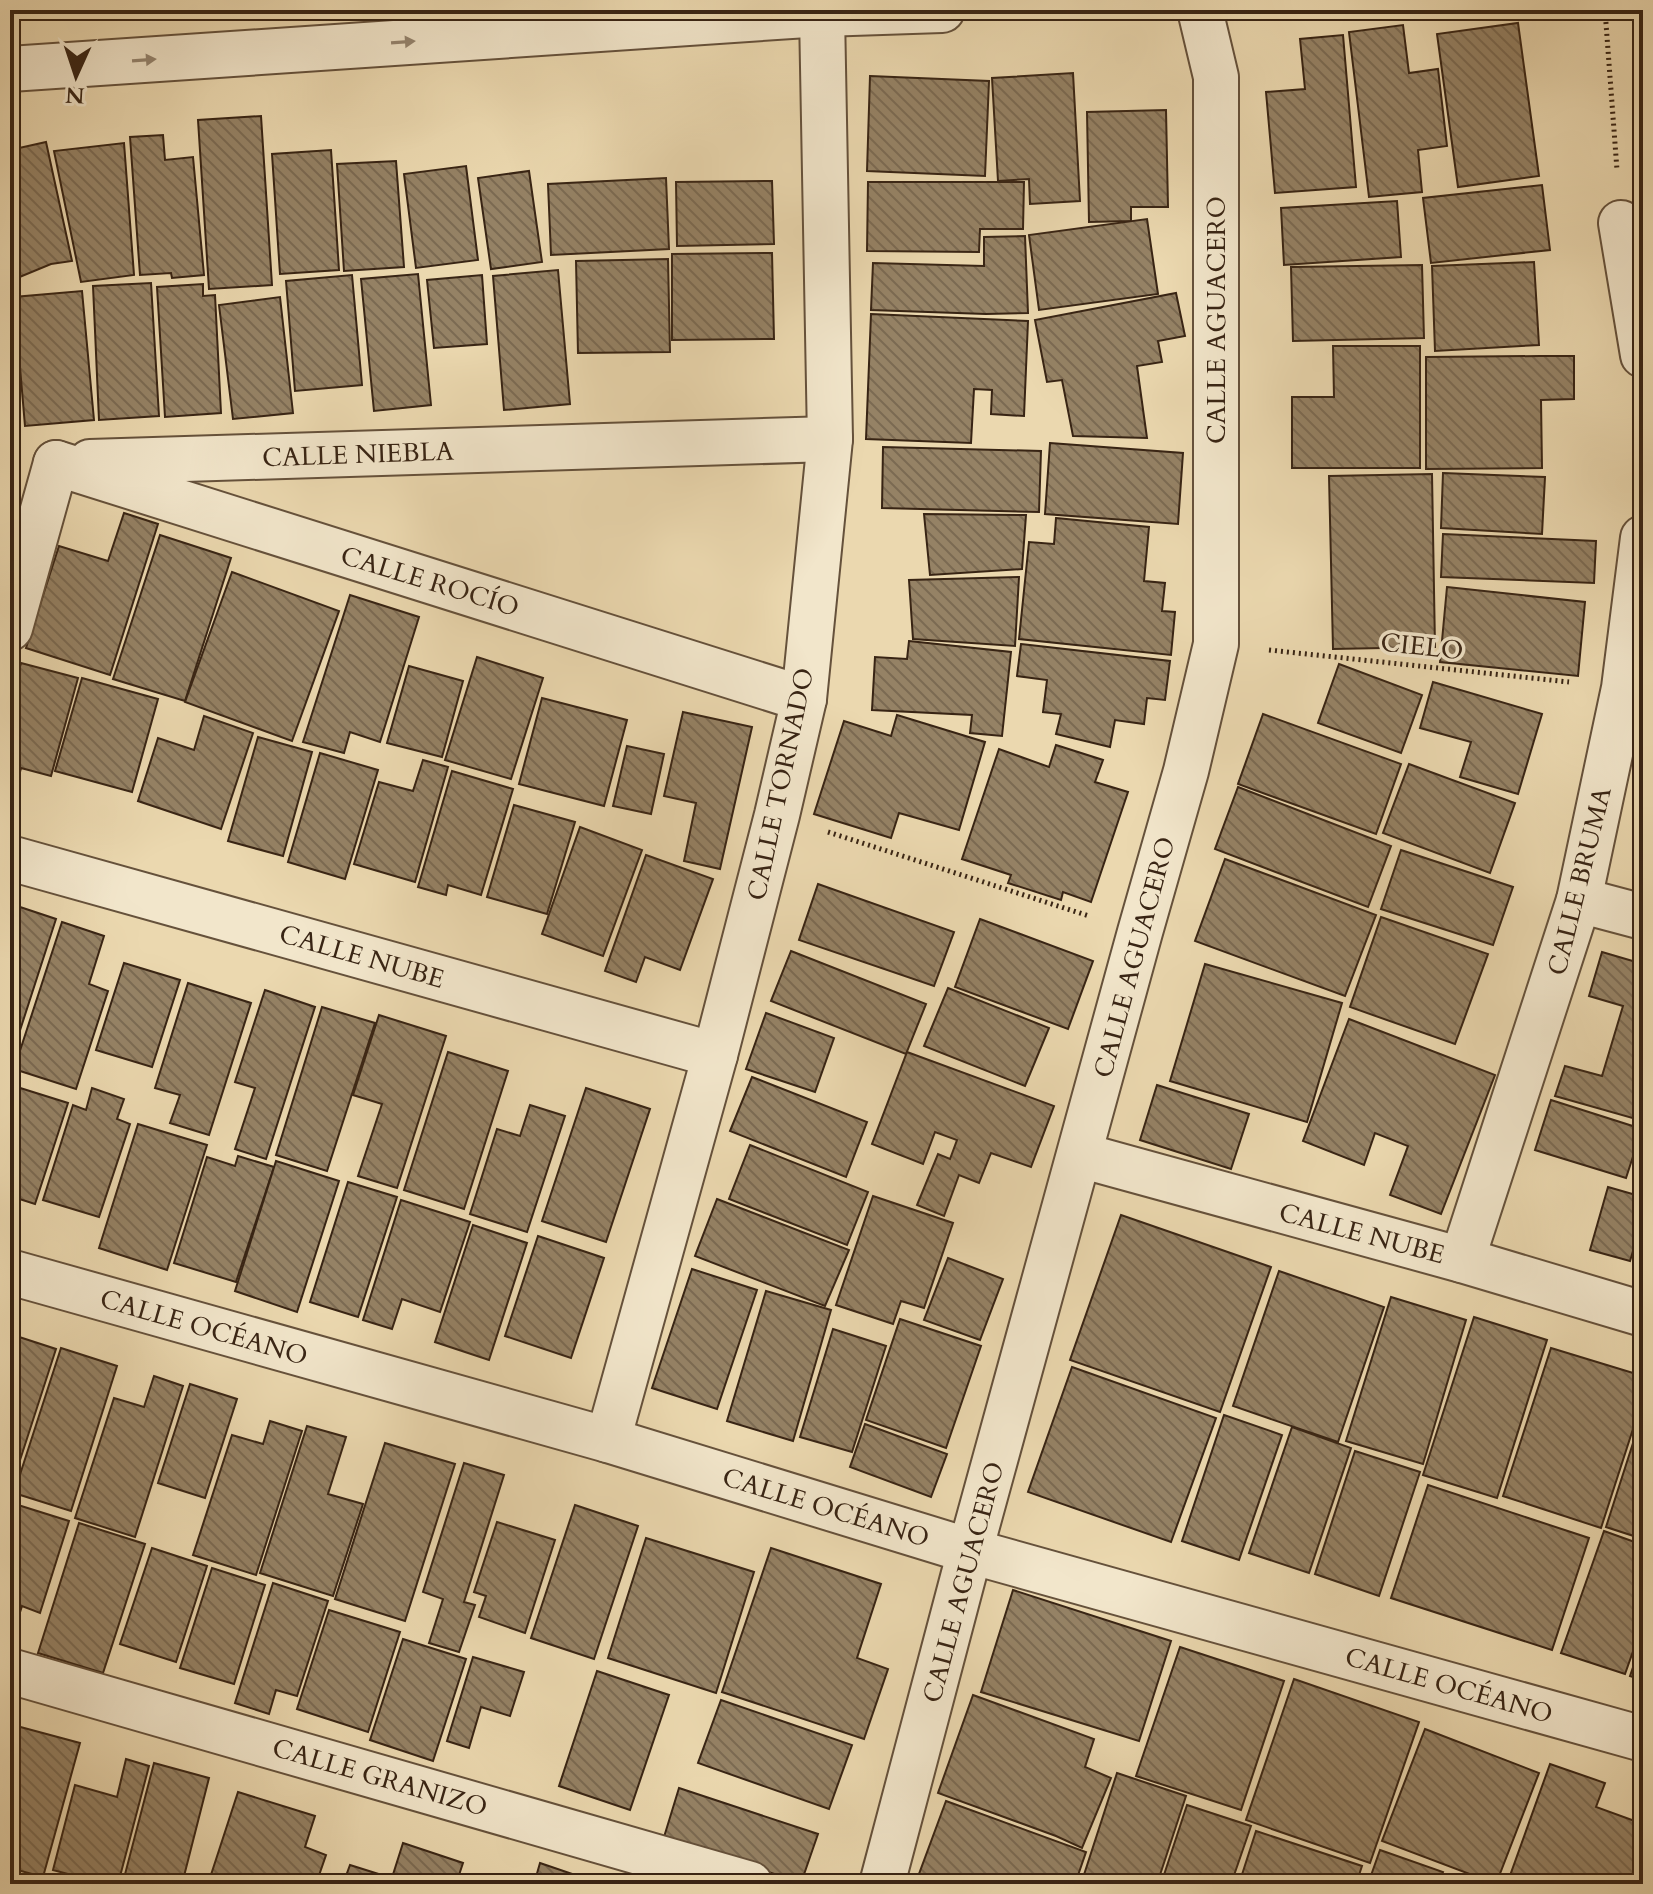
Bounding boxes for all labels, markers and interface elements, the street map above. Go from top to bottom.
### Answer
one-way arrow [391,35,416,48]
north arrow [36,36,116,116]
one-way arrow [132,53,157,66]
text: N [65,79,85,110]
street label: CALLE AGUACERO [1199,196,1234,444]
street label: CALLE NIEBLA [262,434,455,475]
street label: CALLE ROCÍO [336,538,523,625]
street label: CIELO [1379,625,1465,668]
street label: CALLE TORNADO [739,665,822,904]
street label: CALLE BRUMA [1539,783,1620,979]
street label: CALLE AGUACERO [1085,833,1183,1081]
street label: CALLE NUBE [275,916,448,997]
street label: CALLE NUBE [1275,1195,1449,1272]
street label: CALLE OCÉANO [96,1281,312,1374]
street label: CALLE AGUACERO [914,1458,1012,1706]
street label: CALLE OCÉANO [718,1459,933,1556]
street label: CALLE OCÉANO [1341,1639,1557,1732]
street label: CALLE GRANIZO [268,1730,491,1825]

